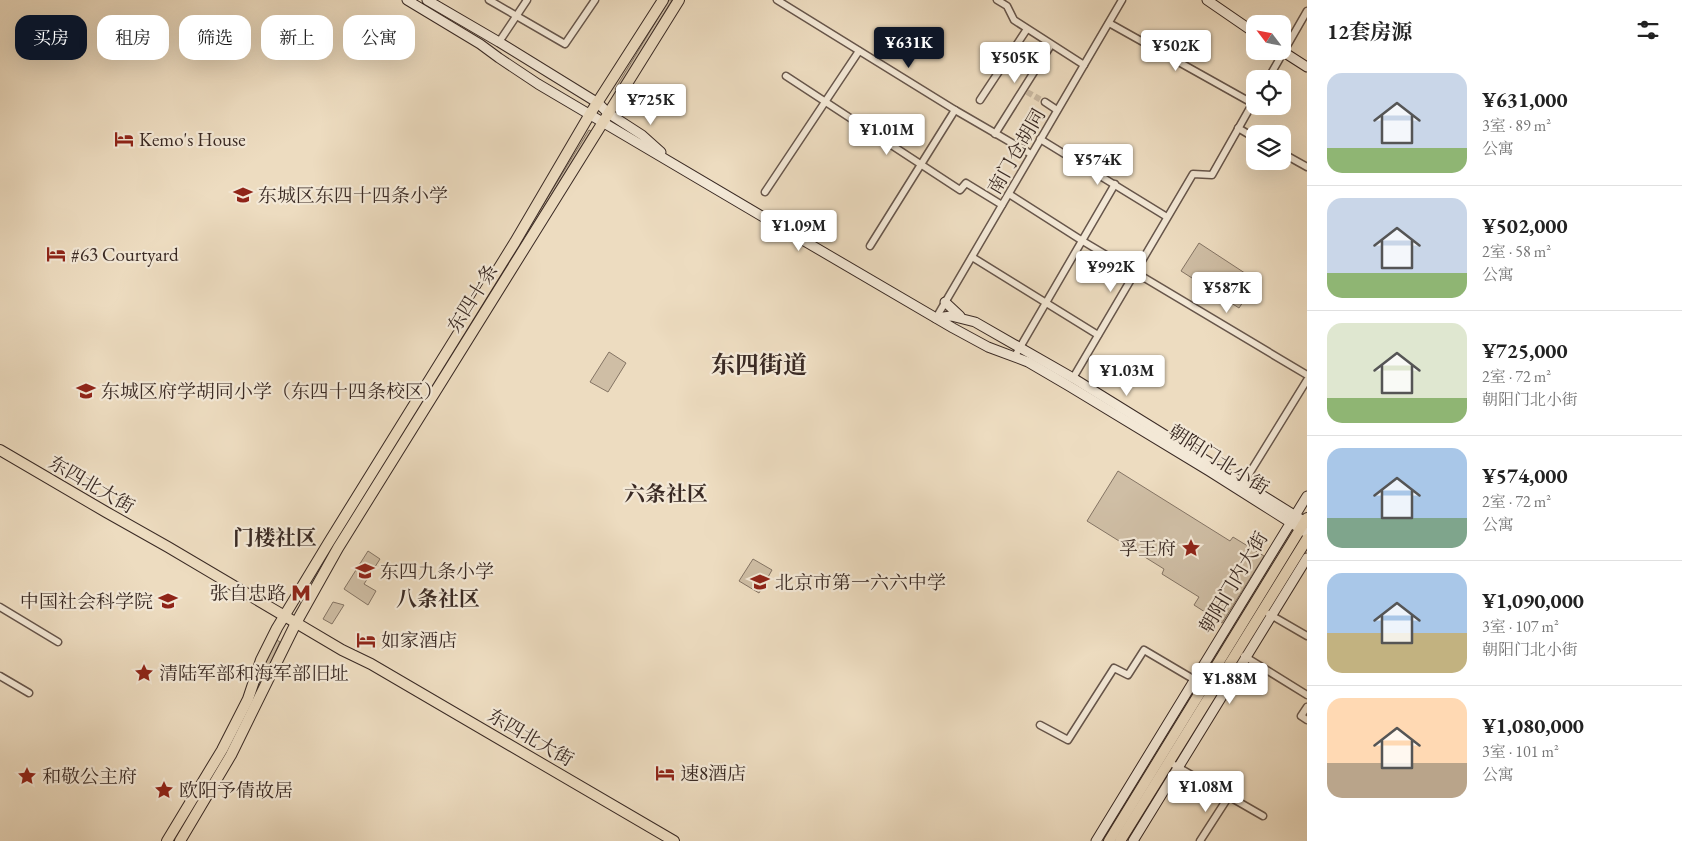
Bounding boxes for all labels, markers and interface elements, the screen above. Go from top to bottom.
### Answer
chip: 买房 [15,15,87,60]
chip: 租房 [97,15,169,60]
chip: 筛选 [179,15,251,60]
chip: 新上 [261,15,333,60]
chip: 公寓 [343,15,415,60]
north arrow [1246,15,1291,60]
map controls [1246,15,1291,170]
icon: filters [1634,16,1662,44]
text: 12套房源 [1327,18,1412,45]
pin: ¥631K [874,27,944,69]
pin: ¥502K [1141,30,1211,72]
text: ¥631K [885,32,933,53]
text: ¥502K [1152,35,1200,56]
pin: ¥505K [980,42,1050,84]
text: ¥505K [991,47,1039,68]
button: locate [1246,70,1291,115]
pin: ¥725K [616,84,686,126]
text: ¥631,000 [1482,86,1568,113]
text: ¥725K [627,89,675,110]
icon: home [1367,93,1427,153]
street label: 南门仓胡同 [982,104,1051,199]
pin: ¥1.01M [846,114,928,156]
text: 3室 · 89 m² [1482,115,1551,136]
text: ¥1.01M [860,119,914,140]
button: layers [1246,125,1291,170]
place label: Kemo's House [139,127,246,152]
hotel icon: Kemo's House [113,128,135,150]
text: 公寓 [1482,138,1514,159]
pin: ¥574K [1063,144,1133,186]
text: ¥574K [1074,149,1122,170]
place label: 东城区东四十四条小学 [258,183,448,208]
school or university icon: 东城区东四十四条小学 [232,184,254,206]
pin: ¥1.09M [758,210,840,252]
text: ¥502,000 [1482,212,1568,239]
text: ¥1.09M [772,215,826,236]
icon: home [1367,218,1427,278]
text: 2室 · 58 m² [1482,241,1551,262]
place label: #63 Courtyard [71,242,179,267]
hotel icon: #63 Courtyard [45,243,67,265]
pin: ¥992K [1076,250,1146,293]
text: ¥992K [1087,256,1135,277]
street label: 东四十条 [442,259,503,337]
text: 公寓 [1482,264,1514,285]
pin: ¥587K [1192,272,1262,314]
text: ¥587K [1203,277,1251,298]
text: ¥725,000 [1482,337,1568,364]
icon: home [1367,343,1427,403]
district label: 东四街道 [711,349,807,380]
pin: ¥1.03M [1086,354,1168,397]
text: ¥1.03M [1100,360,1154,381]
text: 2室 · 72 m² [1482,366,1551,387]
place label: 东城区府学胡同小学（东四十四条校区） [101,379,443,404]
school or university icon: 东城区府学胡同小学（东四十四条校区） [75,380,97,402]
text: 朝阳门北小街 [1482,389,1578,410]
street label: 朝阳门北小街 [1164,419,1274,500]
street label: 东四北大街 [44,450,139,519]
text: ¥574,000 [1482,462,1568,489]
icon: home [1367,468,1427,528]
district label: 六条社区 [624,480,708,507]
text: 2室 · 72 m² [1482,491,1551,512]
text: 公寓 [1482,514,1514,535]
district label: 门楼社区 [233,524,317,551]
street label: 朝阳门内大街 [1193,527,1274,638]
place label: 孚王府 [1119,536,1176,561]
place icon: 孚王府 [1180,537,1202,559]
place label: 东四九条小学 [380,559,494,584]
school or university icon: 东四九条小学 [354,560,376,582]
place label: 北京市第一六六中学 [775,570,946,595]
school or university icon: 北京市第一六六中学 [749,571,771,593]
place label: 张自忠路 [210,581,286,606]
metro station icon: 张自忠路 [290,582,312,604]
district label: 八条社区 [396,585,480,612]
text: ¥1,090,000 [1482,587,1584,614]
place label: 中国社会科学院 [20,589,153,614]
school or university icon: 中国社会科学院 [157,590,179,612]
icon: home [1367,593,1427,653]
text: 3室 · 107 m² [1482,616,1559,637]
place label: 如家酒店 [381,628,457,653]
hotel icon: 如家酒店 [355,629,377,651]
text: 朝阳门北小街 [1482,639,1578,660]
place label: 清陆军部和海军部旧址 [159,661,349,686]
place icon: 清陆军部和海军部旧址 [133,662,155,684]
pin: ¥1.88M [1189,662,1271,705]
text: ¥1.88M [1203,668,1257,689]
street label: 东四北大街 [483,703,578,772]
text: ¥1,080,000 [1482,712,1584,739]
icon: home [1367,718,1427,778]
text: 3室 · 101 m² [1482,741,1559,762]
place label: 速8酒店 [680,761,746,786]
hotel icon: 速8酒店 [654,762,676,784]
place label: 和敬公主府 [42,764,137,789]
text: 公寓 [1482,764,1514,785]
place icon: 和敬公主府 [16,765,38,787]
pin: ¥1.08M [1165,770,1247,813]
text: ¥1.08M [1179,776,1233,797]
place label: 欧阳予倩故居 [179,778,293,803]
place icon: 欧阳予倩故居 [153,779,175,801]

